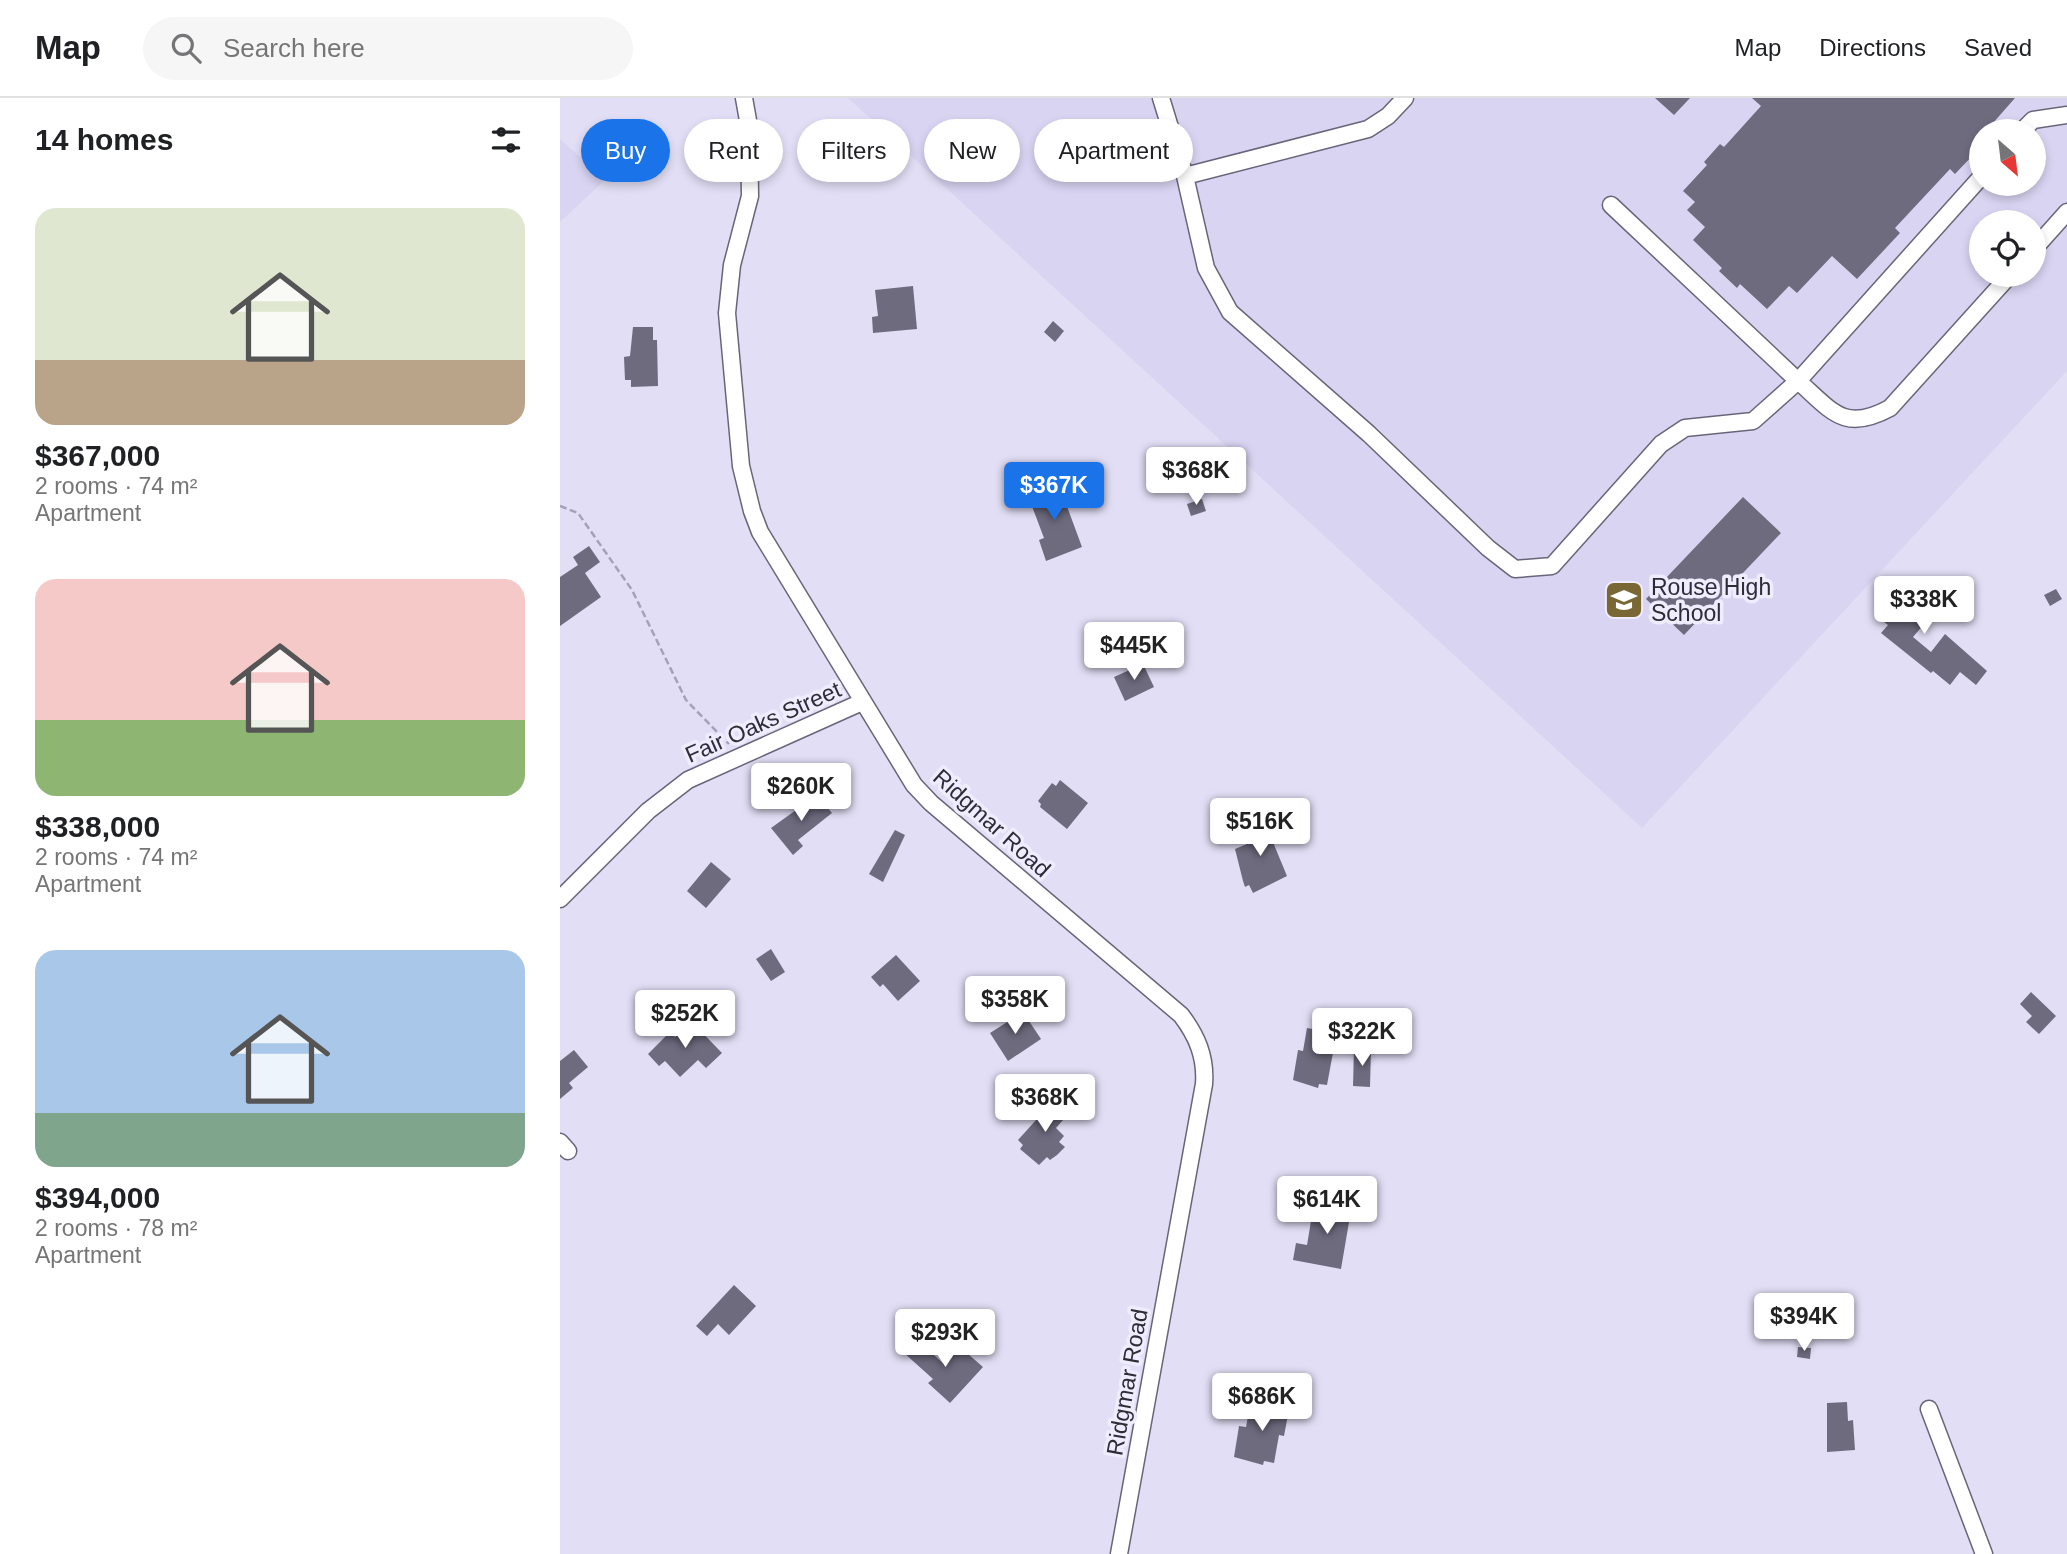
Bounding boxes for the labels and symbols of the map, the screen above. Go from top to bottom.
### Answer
north arrow [1969,119,2046,196]
pin: $368K [1147,448,1245,507]
pin: $367K [1005,462,1103,522]
place label: Rouse High School [1651,574,1771,626]
pin: $338K [1875,576,1973,636]
school or university icon: Rouse High School [1603,579,1645,621]
pin: $445K [1085,622,1183,682]
street label: Fair Oaks Street [681,676,845,768]
pin: $260K [752,764,850,823]
street label: Ridgmar Road [928,764,1056,882]
pin: $516K [1211,798,1309,858]
pin: $358K [966,976,1064,1036]
pin: $252K [636,990,734,1050]
pin: $322K [1313,1009,1411,1068]
pin: $368K [996,1074,1094,1134]
pin: $614K [1278,1176,1376,1236]
pin: $394K [1755,1294,1853,1353]
street label: Ridgmar Road [1101,1307,1153,1457]
pin: $293K [896,1310,994,1369]
pin: $686K [1213,1374,1311,1433]

